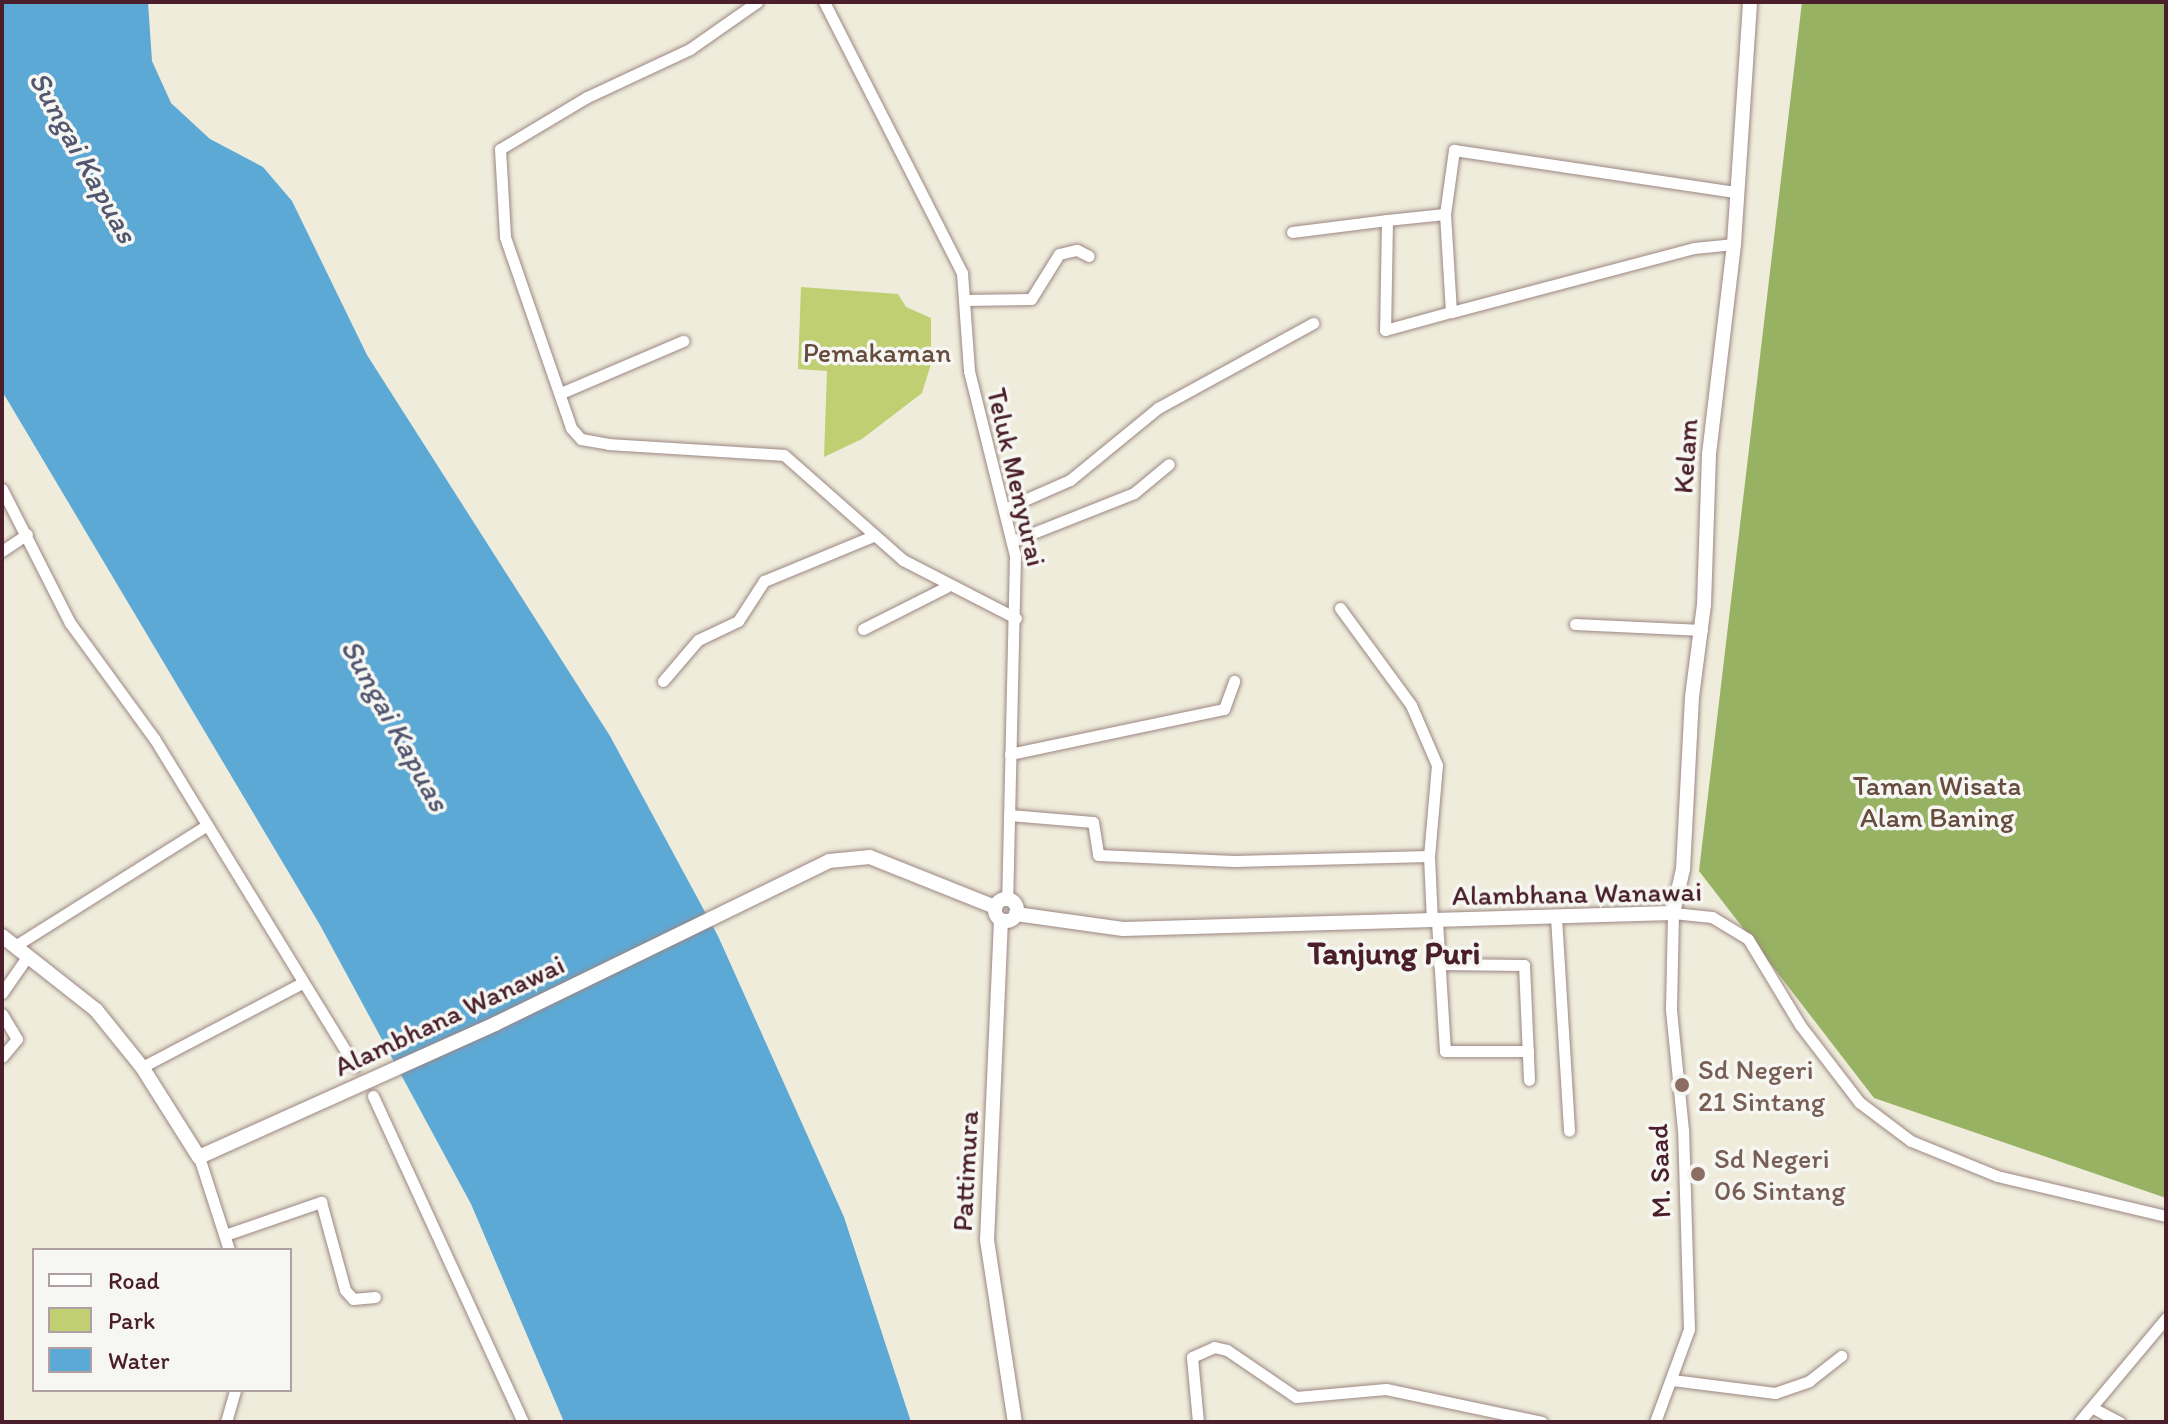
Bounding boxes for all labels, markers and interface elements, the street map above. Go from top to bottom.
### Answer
water label: Sungai Kapuas [21,65,145,249]
park label: Pemakaman [803,335,951,369]
street label: Teluk Menyurai [980,384,1054,570]
street label: Kelam [1666,417,1704,495]
water label: Sungai Kapuas [333,633,457,817]
park label: Taman Wisata Alam Baning [1853,768,2021,834]
street label: Alambhana Wanawai [1452,874,1702,912]
district label: Tanjung Puri [1307,934,1481,972]
street label: Alambhana Wanawai [329,947,569,1083]
place label: Sd Negeri 21 Sintang [1698,1052,1825,1118]
marker: Sd Negeri 21 Sintang [1673,1076,1691,1094]
street label: Pattimura [945,1110,985,1232]
street label: M. Saad [1641,1123,1677,1219]
place label: Sd Negeri 06 Sintang [1714,1141,1846,1207]
marker: Sd Negeri 06 Sintang [1689,1165,1707,1183]
legend [32,1248,292,1392]
text: Road [108,1266,160,1295]
text: Park [108,1306,155,1335]
text: Water [108,1346,170,1375]

